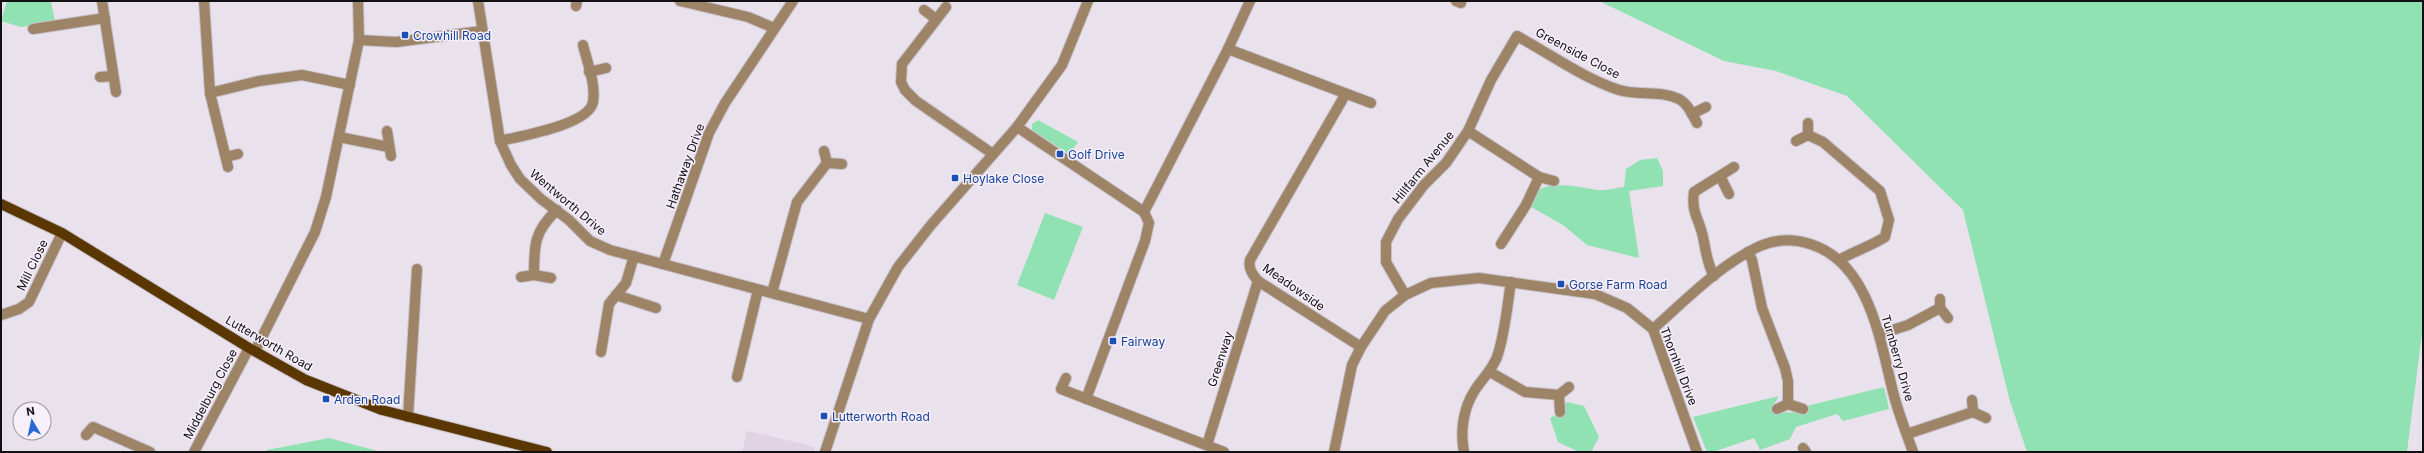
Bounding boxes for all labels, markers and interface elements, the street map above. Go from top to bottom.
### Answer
street label: Greenside Close [1533,24,1623,82]
place label: Crowhill Road [413,28,491,43]
marker: Crowhill Road [400,30,410,40]
street label: Hathaway Drive [663,121,707,211]
street label: Hillfarm Avenue [1389,128,1457,206]
place label: Golf Drive [1068,147,1125,162]
marker: Golf Drive [1055,149,1065,159]
street label: Wentworth Drive [527,166,609,238]
place label: Hoylake Close [963,171,1044,186]
marker: Hoylake Close [950,173,960,183]
street label: Mill Close [13,237,51,293]
street label: Meadowside [1260,260,1328,314]
place label: Gorse Farm Road [1569,277,1667,292]
marker: Gorse Farm Road [1556,279,1566,289]
street label: Lutterworth Road [223,312,315,374]
street label: Turnberry Drive [1878,313,1918,403]
street label: Thornhill Drive [1657,325,1701,407]
street label: Greenway [1204,329,1236,389]
place label: Fairway [1121,334,1165,349]
marker: Fairway [1108,336,1118,346]
street label: Middelburg Close [180,346,240,442]
place label: Arden Road [334,392,400,407]
marker: Arden Road [321,394,331,404]
north arrow [12,401,52,441]
text: N [25,404,36,419]
place label: Lutterworth Road [832,409,930,424]
marker: Lutterworth Road [819,411,829,421]

